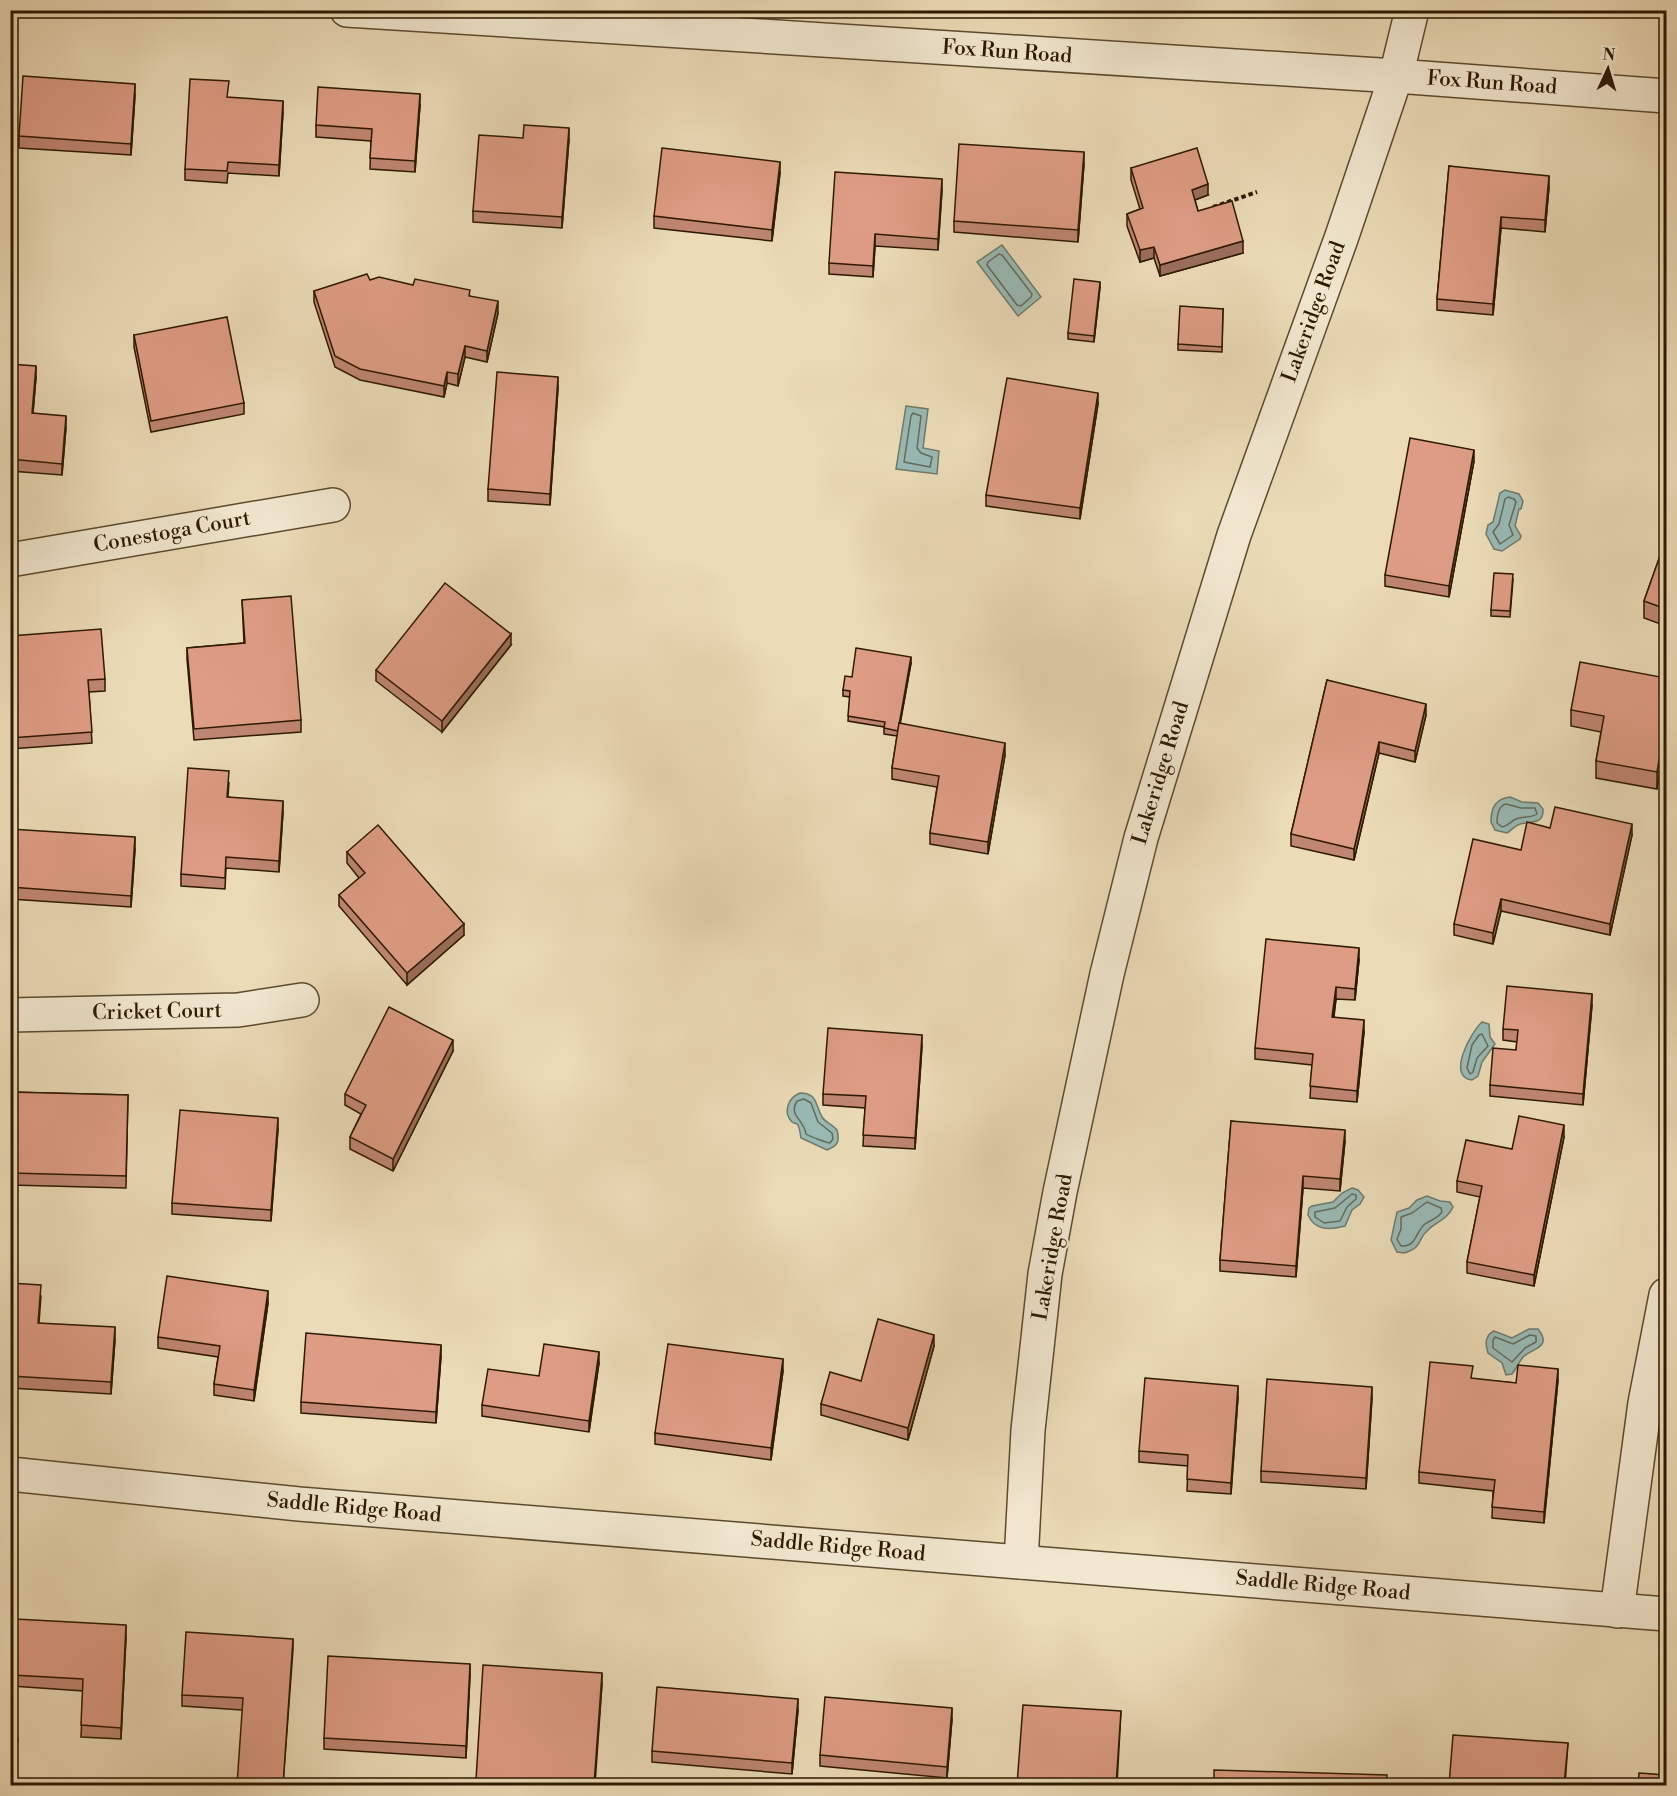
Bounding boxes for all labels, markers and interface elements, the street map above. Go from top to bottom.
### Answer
street label: Fox Run Road [941,34,1073,70]
north arrow [1578,39,1638,99]
text: N [1602,45,1616,65]
street label: Fox Run Road [1426,65,1558,101]
street label: Lakeridge Road [1276,238,1352,386]
street label: Conestoga Court [92,505,253,559]
street label: Lakeridge Road [1127,698,1195,848]
street label: Cricket Court [92,998,223,1026]
street label: Lakeridge Road [1027,1172,1079,1322]
street label: Saddle Ridge Road [266,1487,443,1529]
street label: Saddle Ridge Road [750,1526,927,1568]
street label: Saddle Ridge Road [1235,1565,1412,1607]

